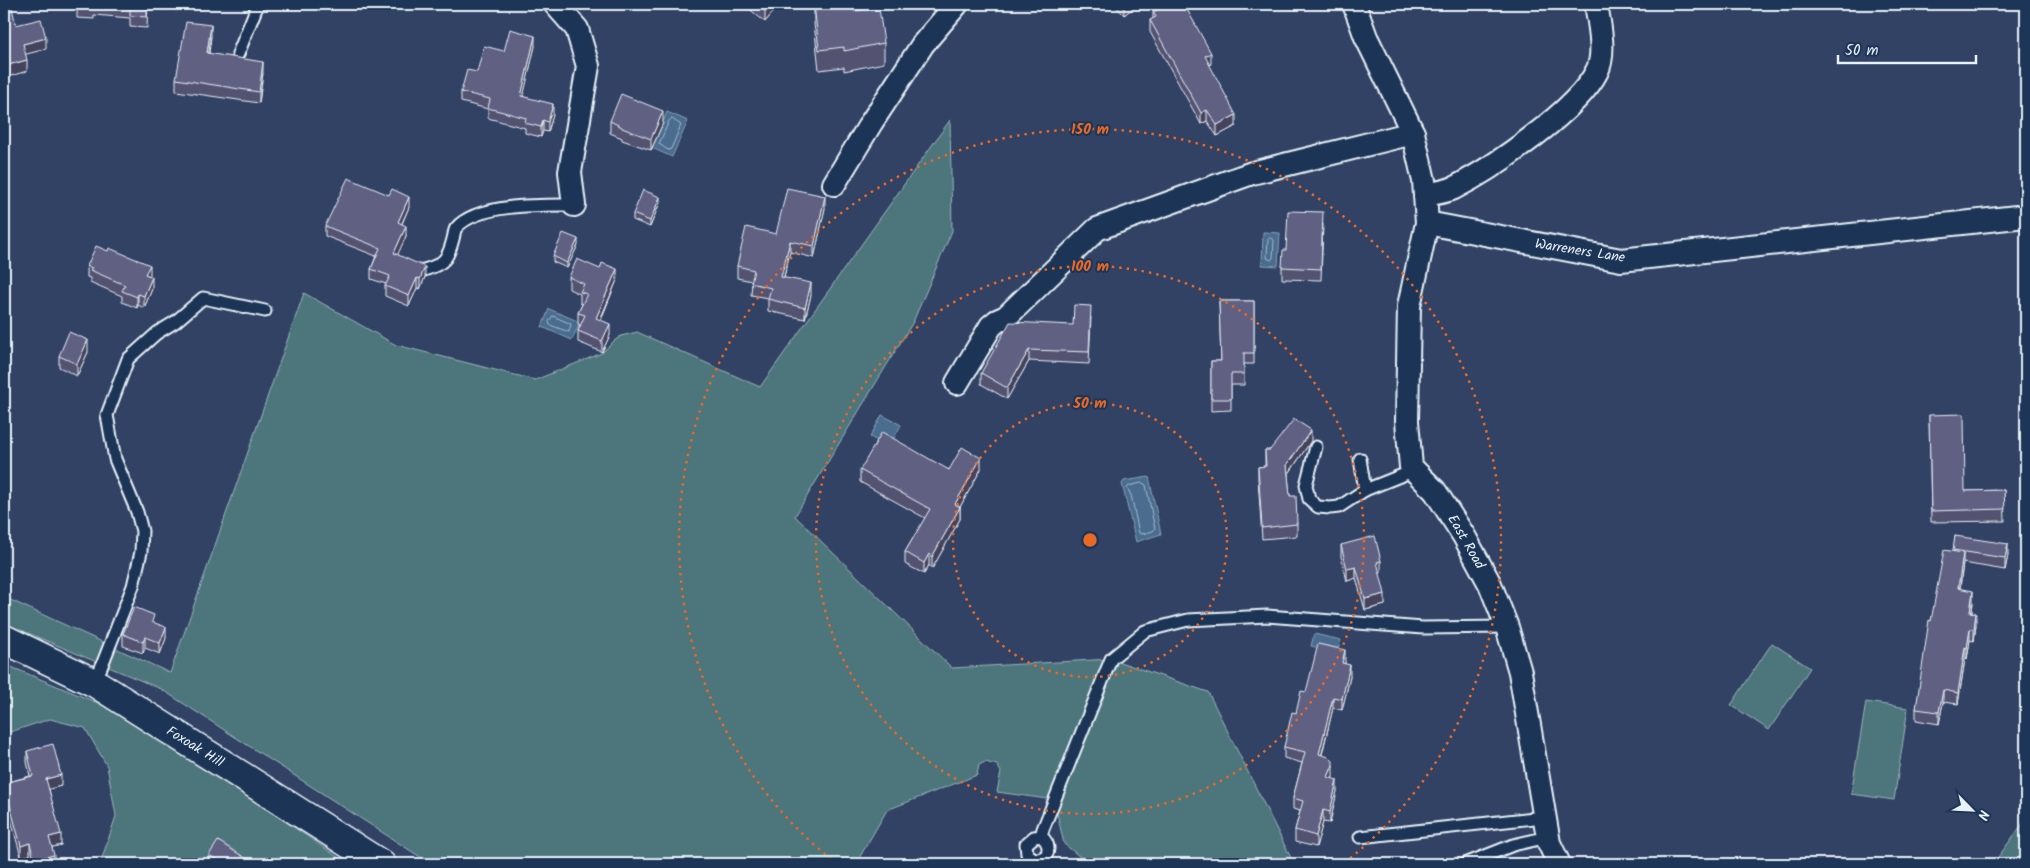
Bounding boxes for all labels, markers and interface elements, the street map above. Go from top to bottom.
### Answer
scale bar [1838,32,1975,64]
text: 50 m [1845,39,1879,63]
text: 150 m [1071,118,1109,142]
street label: Warreners Lane [1533,233,1627,269]
text: 100 m [1071,255,1109,279]
text: 50 m [1072,392,1107,416]
street label: East Road [1442,511,1491,574]
centre of rings [1081,531,1099,549]
street label: Foxoak Hill [162,721,229,774]
north arrow [1948,786,1998,836]
text: N [1971,806,1995,824]

